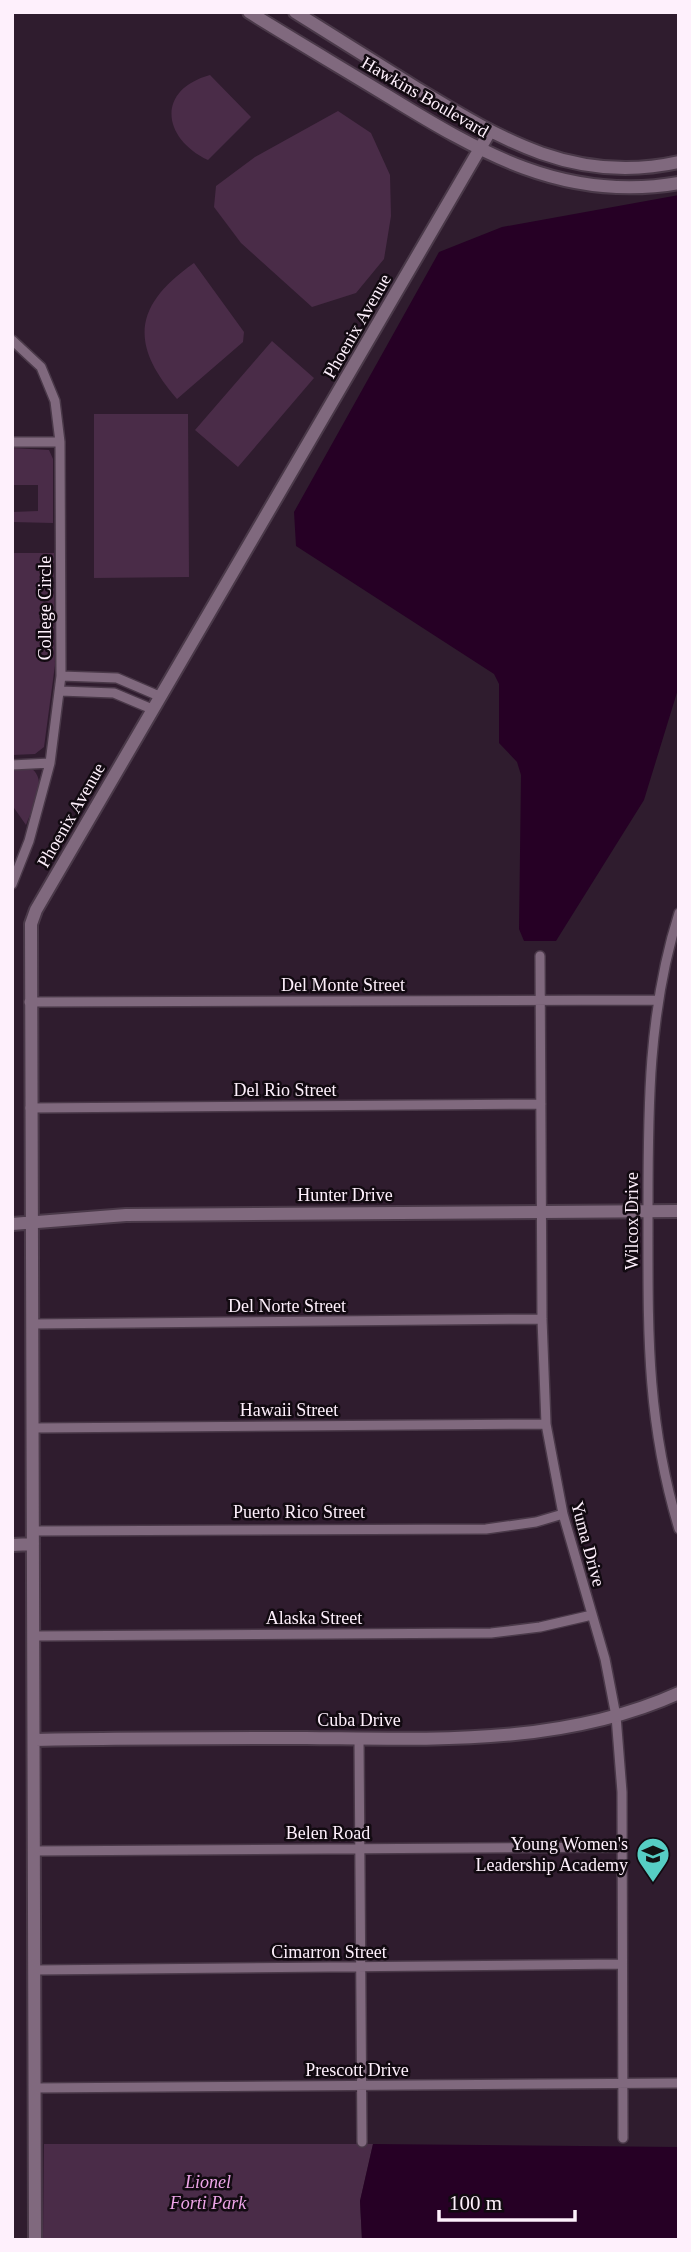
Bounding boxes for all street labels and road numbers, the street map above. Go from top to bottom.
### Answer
street label: Hawkins Boulevard [358,52,492,142]
street label: Phoenix Avenue [319,270,395,382]
street label: College Circle [35,556,55,660]
street label: Phoenix Avenue [33,759,109,871]
street label: Del Monte Street [281,975,405,995]
street label: Del Rio Street [234,1080,336,1100]
street label: Wilcox Drive [622,1172,642,1270]
street label: Hunter Drive [297,1185,393,1205]
street label: Del Norte Street [228,1296,346,1316]
street label: Hawaii Street [240,1400,338,1420]
street label: Yuma Drive [567,1499,609,1589]
street label: Puerto Rico Street [233,1502,365,1522]
street label: Alaska Street [266,1608,362,1628]
street label: Cuba Drive [317,1710,401,1730]
street label: Belen Road [286,1823,370,1843]
street label: Cimarron Street [271,1942,387,1962]
street label: Prescott Drive [305,2060,409,2080]

